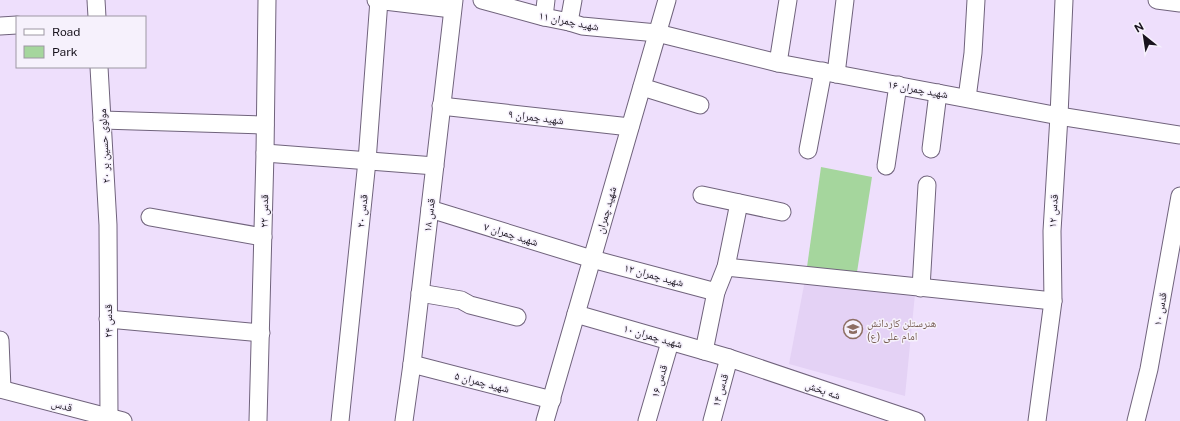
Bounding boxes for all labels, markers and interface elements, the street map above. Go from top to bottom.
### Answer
street label: شهید چمران ۱۱ [538,9,600,34]
legend [16,16,146,68]
north arrow [1124,16,1164,56]
text: N [1132,20,1146,35]
text: Road [52,25,80,39]
text: Park [52,45,78,59]
street label: شهید چمران ۱۶ [887,78,949,101]
street label: مولوی حسین بر ۲۰ [96,108,113,184]
street label: شهید چمران ۹ [507,108,564,127]
street label: شهید چمران [594,185,619,235]
street label: قدس ۲۰ [354,193,371,228]
street label: قدس ۲۲ [258,194,271,228]
street label: قدس ۱۲ [1046,194,1061,228]
street label: قدس ۱۸ [421,197,438,233]
street label: شهید چمران ۷ [482,220,540,249]
street label: شهید چمران ۱۲ [623,261,685,290]
street label: قدس ۱۰ [1151,291,1170,327]
street label: قدس ۲۴ [102,304,115,338]
place label: هنرستلن کاردانش امام علی (ع) [867,317,937,343]
school or university icon: هنرستلن کاردانش امام علی (ع) [842,318,864,340]
street label: شهید چمران ۱۰ [622,322,684,351]
street label: قدس ۱۶ [649,363,670,399]
street label: شهید چمران ۵ [453,369,511,396]
street label: قدس ۱۴ [710,372,731,408]
street label: شه بخش [804,378,842,403]
street label: قدس [50,396,74,415]

